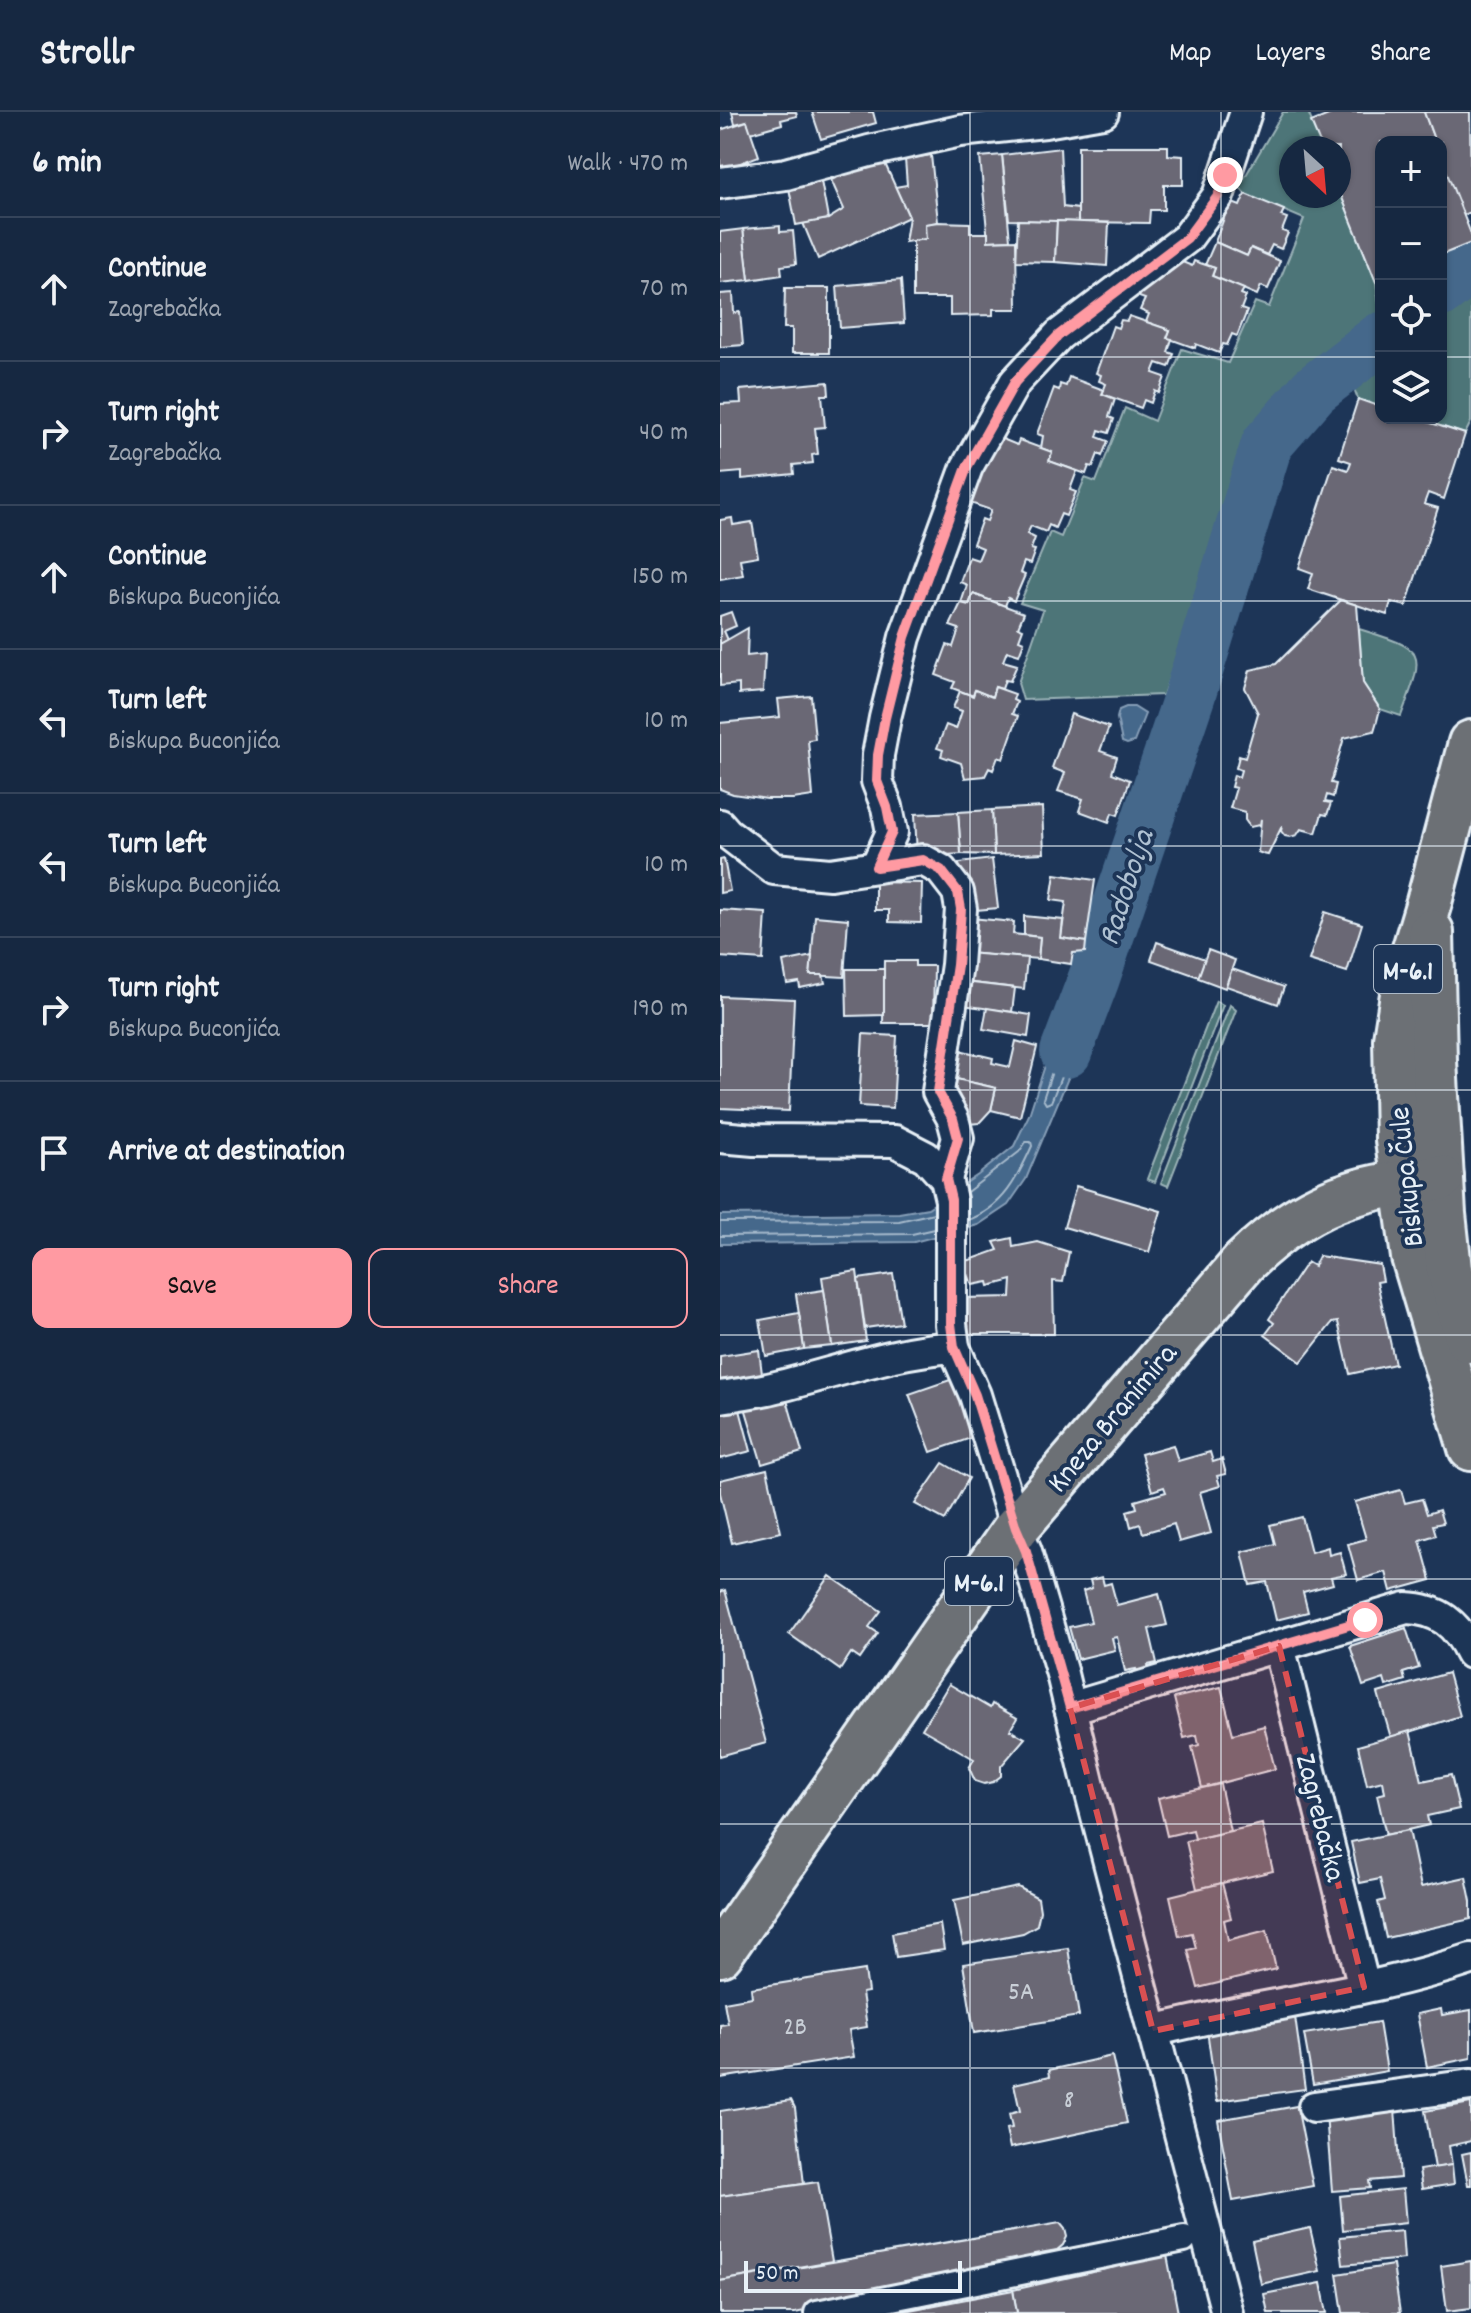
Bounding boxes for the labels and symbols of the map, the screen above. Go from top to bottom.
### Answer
north arrow [1279,136,1351,208]
route end [1207,157,1243,193]
water label: Radobolja [1089,823,1170,952]
road number: M-6.1 [1374,945,1442,993]
street label: Biskupa Čule [1381,1104,1438,1249]
street label: Kneza Branimira [1039,1335,1190,1504]
road number: M-6.1 [945,1557,1013,1605]
route start [1347,1602,1383,1638]
street label: Zagrebačka [1281,1750,1354,1887]
house number: 5A [1008,1975,1034,2012]
house number: 2B [783,2010,807,2047]
house number: 8 [1064,2083,1074,2120]
scale bar [744,2257,962,2293]

